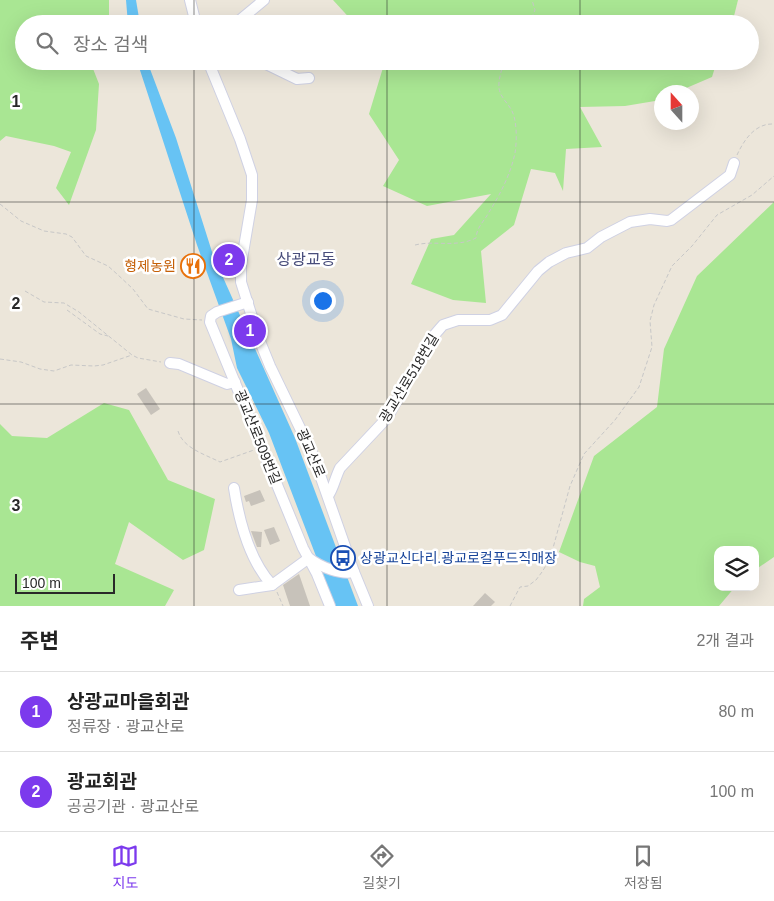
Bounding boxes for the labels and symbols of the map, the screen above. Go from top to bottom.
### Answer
north arrow [654,85,699,130]
text: 1 [12,93,21,110]
pin: 2 [213,241,245,279]
district label: 상광교동 [277,251,336,268]
restaurant icon: 형제농원 [180,253,206,279]
place label: 형제농원 [124,258,176,274]
your location [310,288,336,314]
text: 2 [12,295,21,312]
pin: 1 [234,312,266,350]
street label: 광교산로518번길 [376,331,442,425]
street label: 광교산로509번길 [232,387,284,487]
street label: 광교산로 [294,426,328,480]
text: 3 [12,497,21,514]
bus stop icon: 상광교신다리.광교로컬푸드직매장 [330,545,356,571]
place label: 상광교신다리.광교로컬푸드직매장 [360,550,557,566]
scale bar [15,571,115,594]

